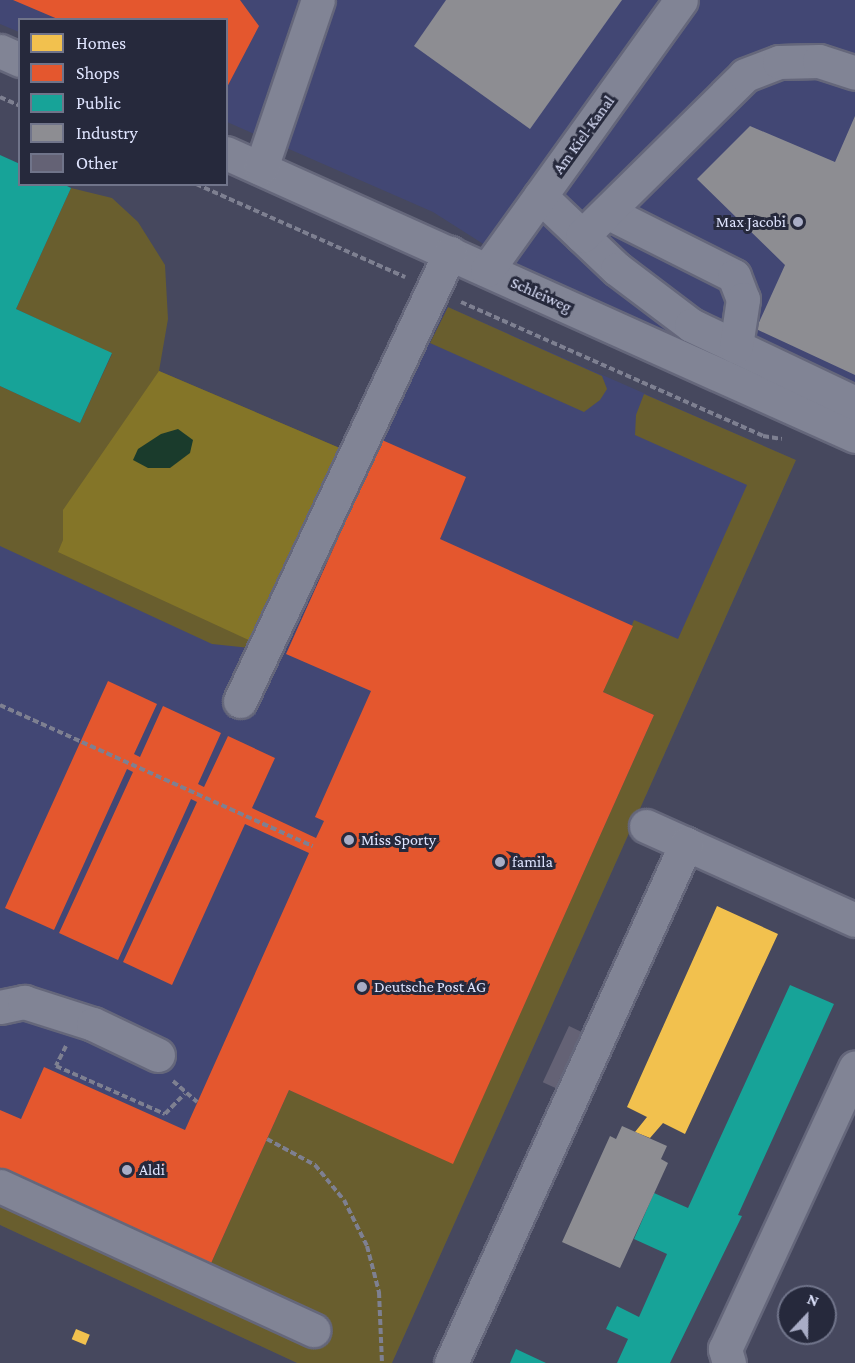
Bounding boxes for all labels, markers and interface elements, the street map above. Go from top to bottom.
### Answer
legend [18,18,228,186]
text: Homes [76,33,126,53]
text: Shops [76,63,120,83]
street label: Am Kiel-Kanal [549,92,619,178]
text: Public [76,93,121,113]
text: Industry [76,123,138,143]
text: Other [76,153,118,173]
place label: Max Jacobi [716,212,786,232]
marker: Max Jacobi [791,215,805,229]
street label: Schleiweg [508,273,574,317]
place label: Miss Sporty [361,830,436,850]
marker: Miss Sporty [342,833,356,847]
place label: famila [512,852,553,872]
marker: famila [493,855,507,869]
place label: Deutsche Post AG [374,977,486,997]
marker: Deutsche Post AG [355,980,369,994]
place label: Aldi [139,1160,165,1180]
marker: Aldi [120,1163,134,1177]
north arrow [777,1285,837,1345]
text: N [805,1290,821,1310]

